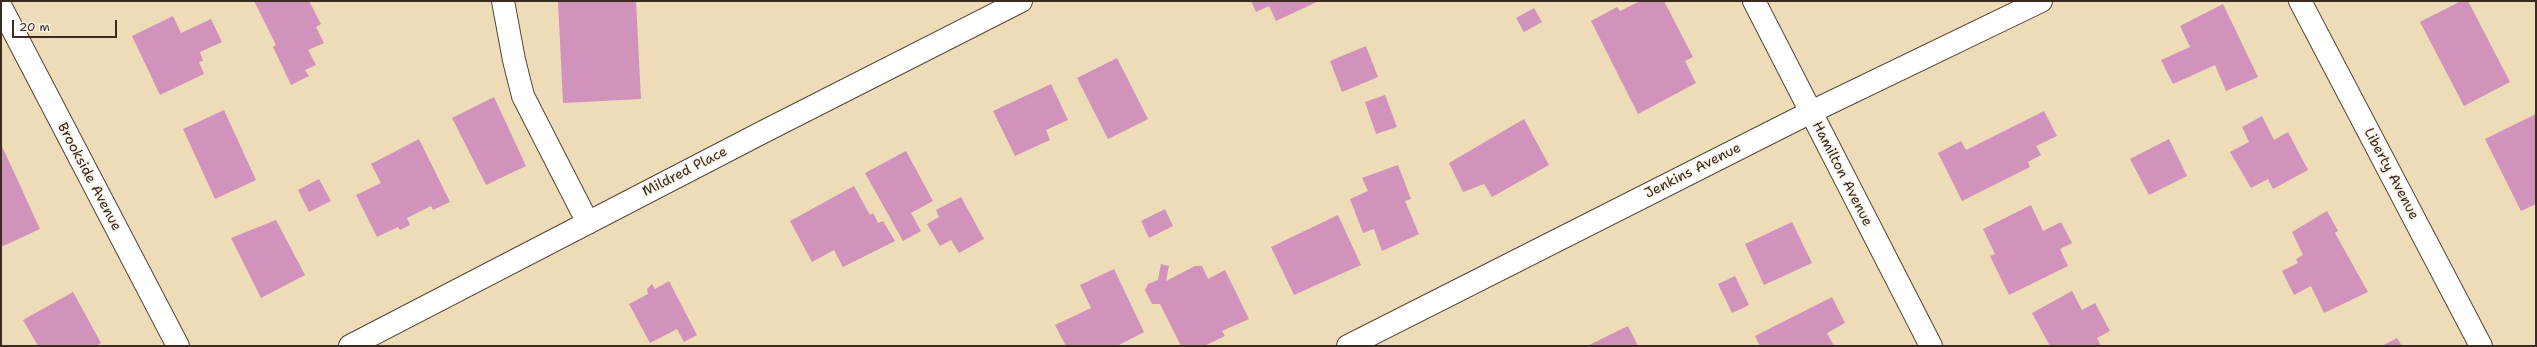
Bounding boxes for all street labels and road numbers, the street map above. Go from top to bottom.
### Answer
street label: Hamilton Avenue [1808,119,1876,229]
street label: Brookside Avenue [53,120,125,234]
street label: Liberty Avenue [2360,125,2422,223]
street label: Jenkins Avenue [1642,140,1744,202]
street label: Mildred Place [640,143,730,201]

